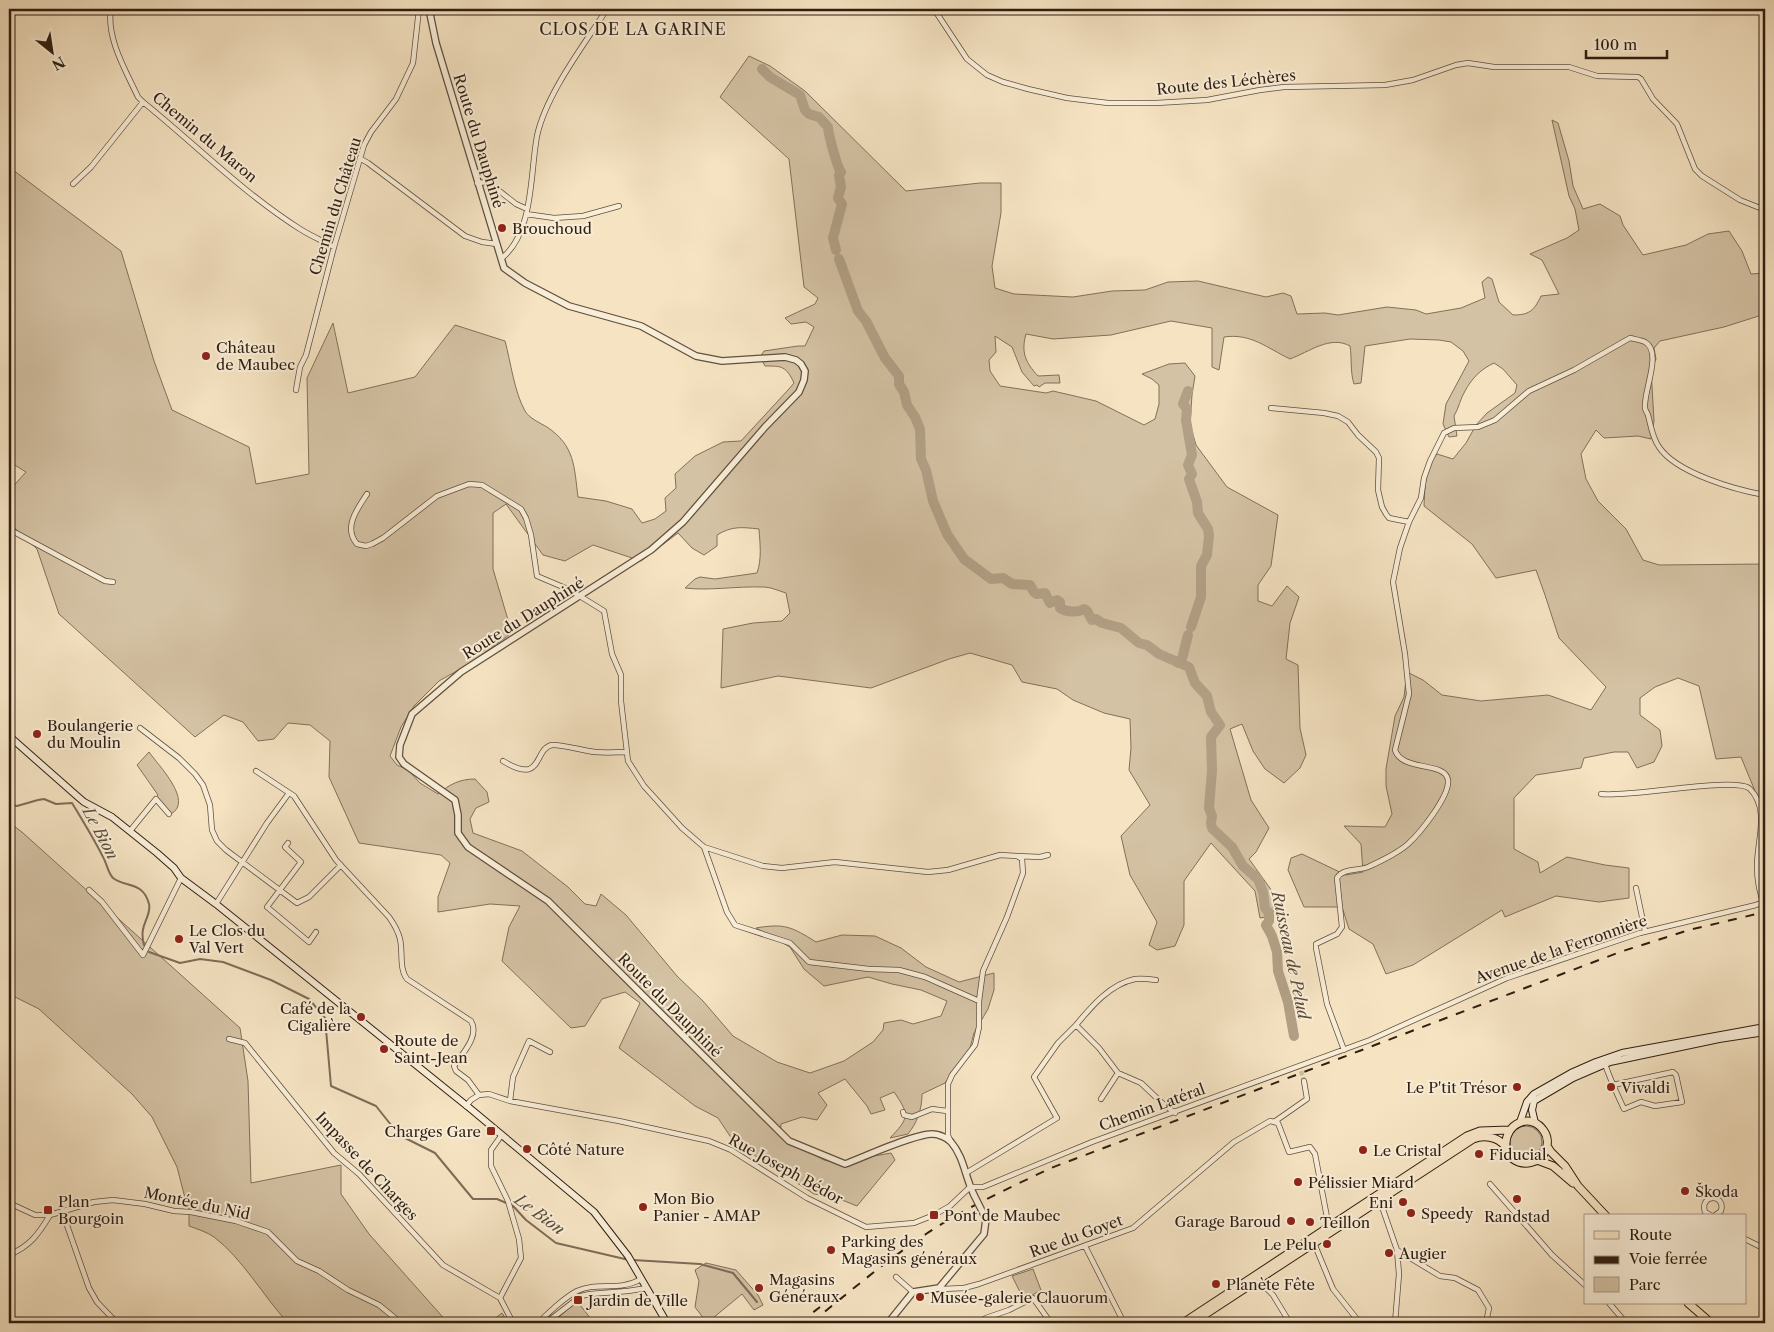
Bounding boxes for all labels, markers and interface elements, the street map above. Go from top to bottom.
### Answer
district label: CLOS DE LA GARINE [539,19,727,39]
north arrow [28,28,78,78]
scale bar [1586,28,1668,60]
text: 100 m [1594,35,1637,54]
text: N [49,52,68,74]
street label: Route des Léchères [1155,65,1297,99]
street label: Route du Dauphiné [449,71,509,211]
street label: Chemin du Maron [149,88,262,187]
street label: Chemin du Château [305,135,365,277]
place label: Brouchoud [512,219,592,238]
marker: Brouchoud [496,222,508,234]
place label: Château de Maubec [216,338,295,374]
marker: Château de Maubec [200,350,212,362]
street label: Route du Dauphiné [459,573,587,663]
place label: Boulangerie du Moulin [47,716,133,752]
marker: Boulangerie du Moulin [31,728,43,740]
water label: Le Bion [78,801,123,863]
water label: Ruisseau de Pelud [1267,887,1315,1022]
street label: Avenue de la Ferronnière [1472,911,1649,988]
place label: Le Clos du Val Vert [188,921,265,957]
marker: Le Clos du Val Vert [173,933,185,945]
street label: Route du Dauphiné [614,949,726,1061]
place label: Café de la Cigalière [280,999,351,1035]
marker: Café de la Cigalière [355,1011,367,1023]
place label: Route de Saint-Jean [394,1031,468,1067]
marker: Route de Saint-Jean [378,1043,390,1055]
place label: Le P'tit Trésor [1406,1078,1508,1097]
place label: Vivaldi [1620,1078,1670,1097]
street label: Chemin Latéral [1096,1079,1208,1135]
marker: Le P'tit Trésor [1511,1081,1523,1093]
marker: Vivaldi [1605,1081,1617,1093]
street label: Impasse de Charges [312,1108,422,1224]
place label: Charges Gare [385,1122,481,1141]
marker: Charges Gare [485,1125,497,1137]
street label: Rue Joseph Bédor [725,1130,847,1209]
place label: Côté Nature [537,1140,624,1159]
place label: Le Cristal [1373,1141,1442,1160]
marker: Côté Nature [521,1143,533,1155]
marker: Le Cristal [1357,1144,1369,1156]
place label: Fiducial [1489,1145,1547,1164]
marker: Fiducial [1473,1148,1485,1160]
place label: Pélissier Miard [1308,1173,1414,1192]
marker: Pélissier Miard [1292,1176,1304,1188]
street label: Montée du Nid [142,1182,252,1224]
place label: Škoda [1695,1182,1738,1201]
marker: Škoda [1679,1185,1691,1197]
water label: Le Bion [509,1188,569,1239]
place label: Mon Bio Panier - AMAP [653,1189,761,1225]
place label: Plan Bourgoin [58,1192,125,1228]
place label: Eni [1369,1193,1393,1212]
marker: Randstad [1511,1193,1523,1205]
marker: Eni [1397,1196,1409,1208]
marker: Mon Bio Panier - AMAP [637,1201,649,1213]
marker: Plan Bourgoin [42,1204,54,1216]
place label: Speedy [1421,1204,1474,1223]
place label: Pont de Maubec [944,1206,1061,1225]
marker: Speedy [1405,1207,1417,1219]
place label: Randstad [1484,1207,1550,1226]
marker: Pont de Maubec [928,1209,940,1221]
street label: Rue du Goyet [1027,1210,1126,1262]
place label: Garage Baroud [1175,1212,1281,1231]
place label: Teillon [1320,1213,1371,1232]
legend [1584,1214,1746,1304]
marker: Garage Baroud [1285,1215,1297,1227]
marker: Teillon [1304,1216,1316,1228]
text: Route [1629,1225,1672,1244]
place label: Parking des Magasins généraux [841,1232,977,1268]
place label: Le Pelu [1263,1235,1317,1254]
marker: Le Pelu [1321,1238,1333,1250]
marker: Parking des Magasins généraux [825,1244,837,1256]
place label: Augier [1398,1244,1447,1263]
marker: Augier [1383,1247,1395,1259]
text: Voie ferrée [1628,1249,1707,1268]
place label: Magasins Généraux [769,1270,840,1306]
place label: Planète Fête [1226,1275,1315,1294]
text: Parc [1629,1275,1661,1294]
marker: Planète Fête [1210,1278,1222,1290]
marker: Magasins Généraux [753,1282,765,1294]
place label: Musée-galerie Clauorum [930,1288,1108,1307]
place label: Jardin de Ville [586,1291,688,1310]
marker: Musée-galerie Clauorum [914,1291,926,1303]
marker: Jardin de Ville [572,1294,584,1306]

